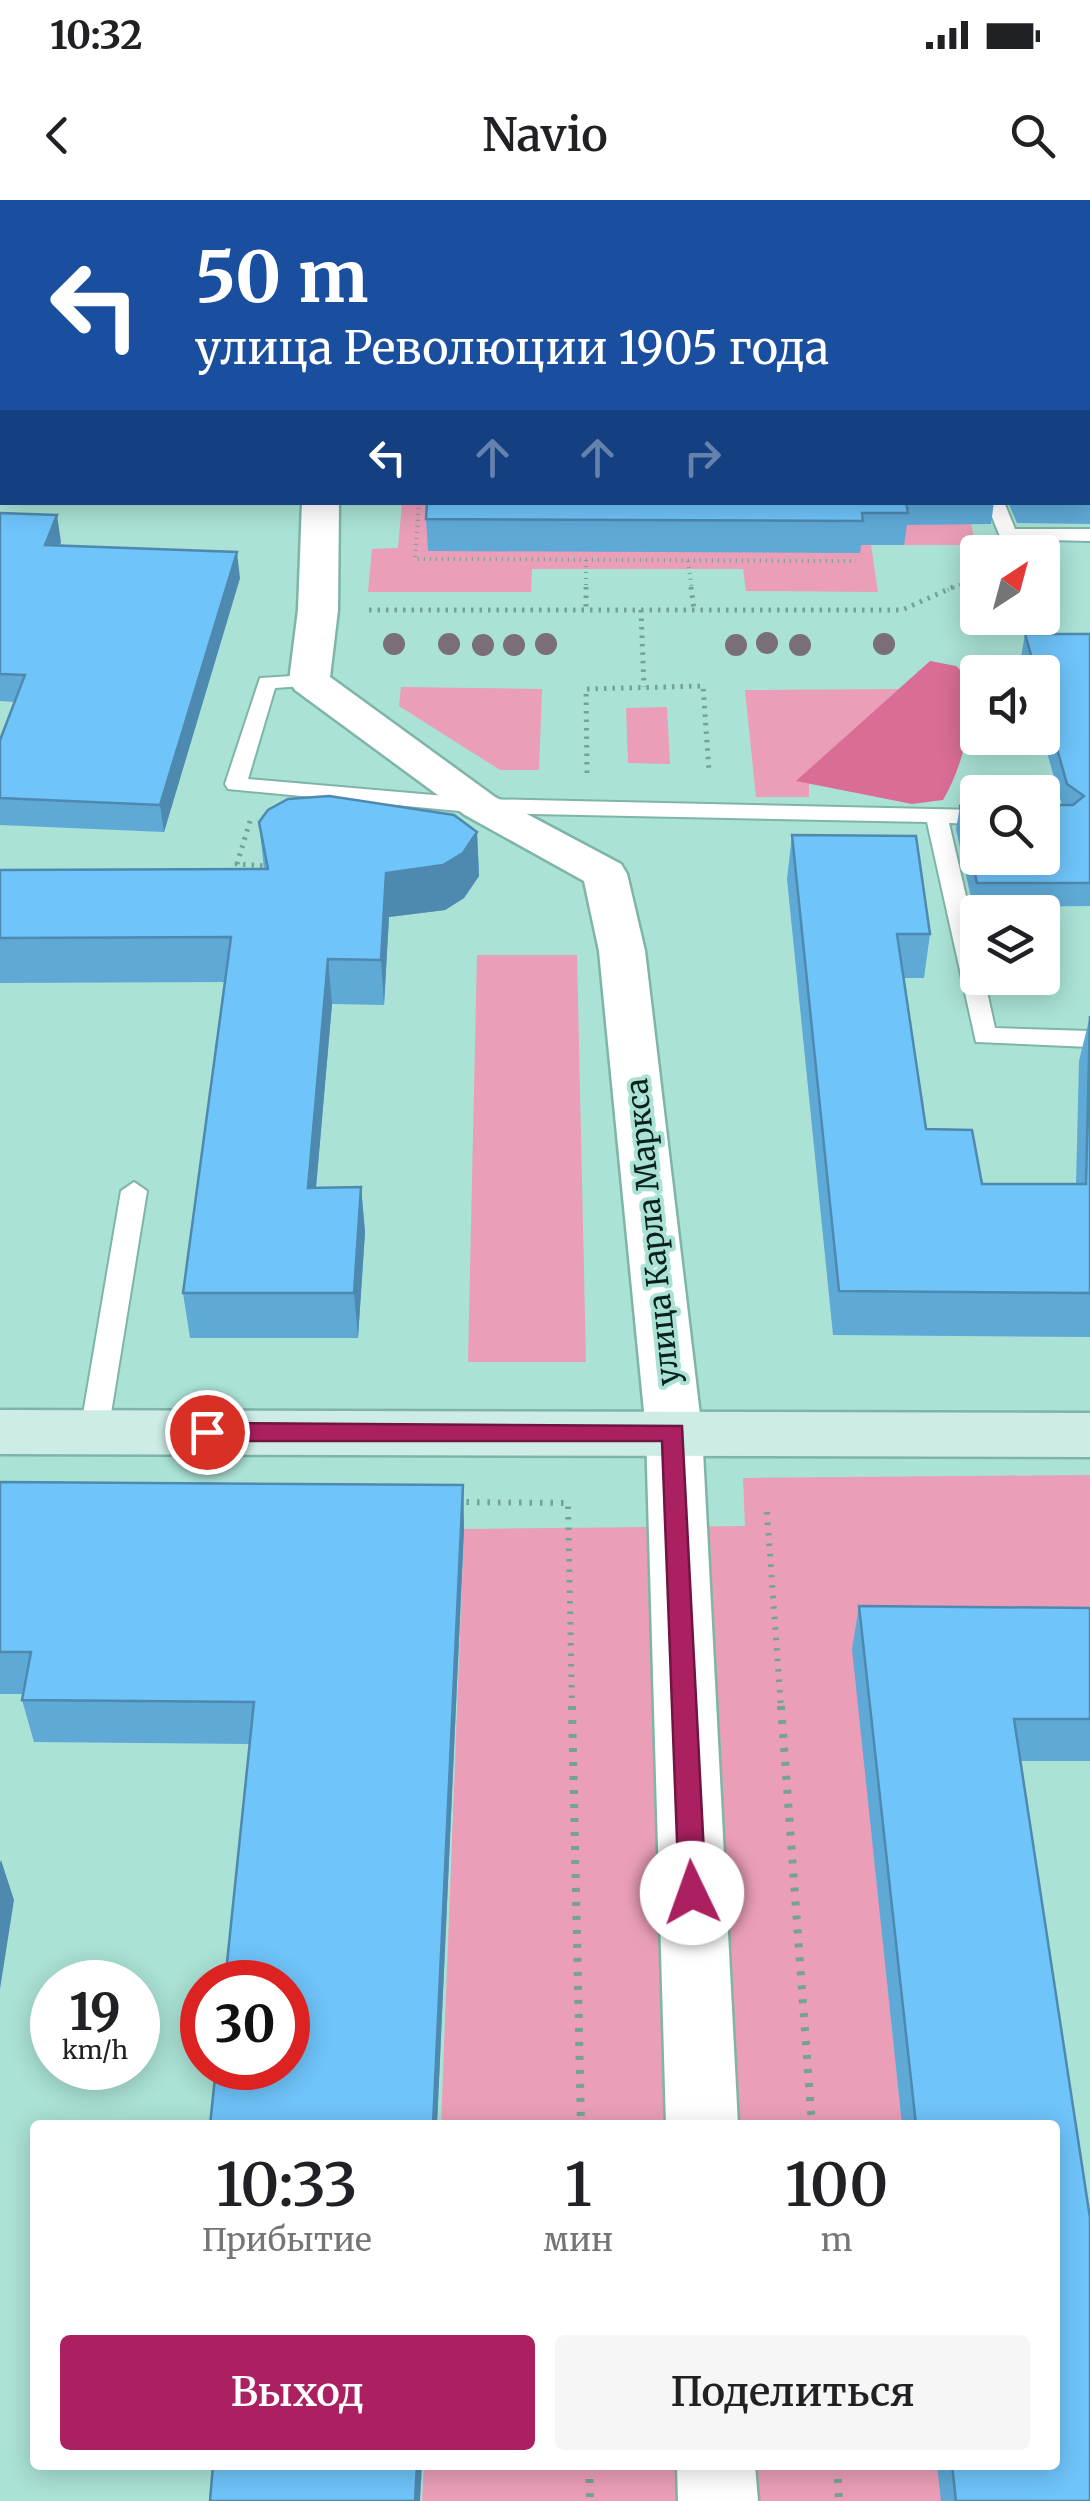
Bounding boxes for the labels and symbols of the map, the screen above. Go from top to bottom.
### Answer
north arrow [960,535,1060,635]
street label: улица Карла Маркса [617,1077,687,1387]
pin [165,1390,250,1475]
position arrow [640,1841,744,1945]
speed limit sign: 30 [180,1960,310,2090]

